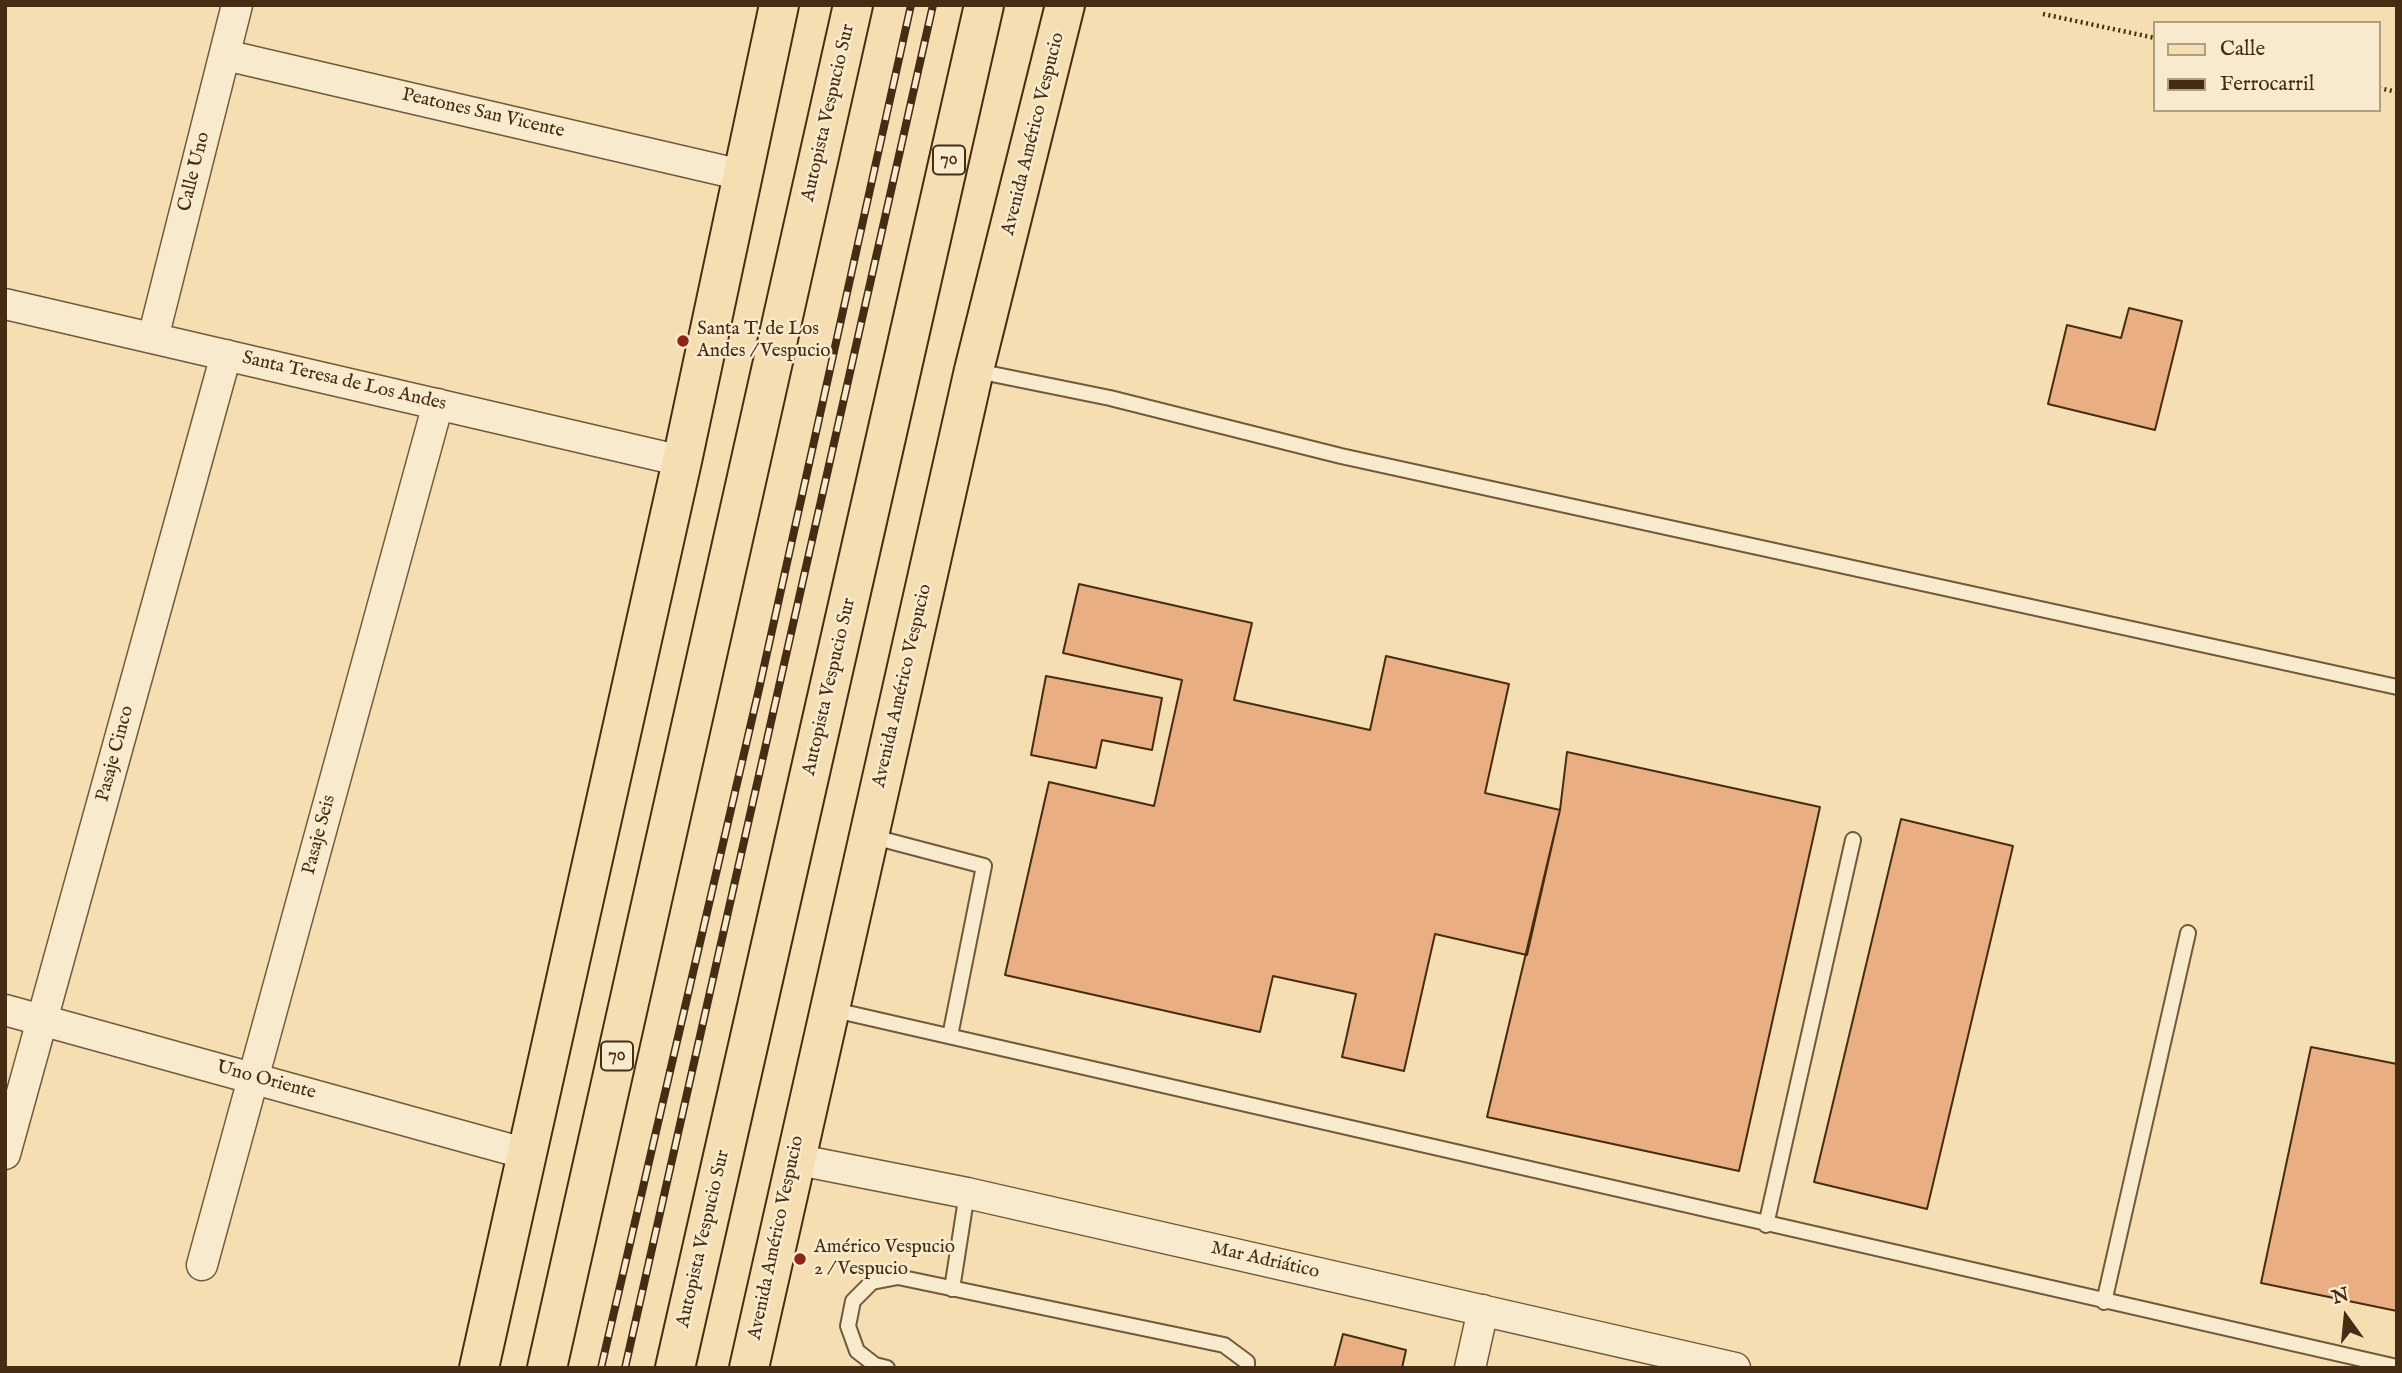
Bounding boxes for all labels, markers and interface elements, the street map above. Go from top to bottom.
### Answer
legend [2154,21,2381,112]
street label: Autopista Vespucio Sur [798,22,860,204]
street label: Avenida Américo Vespucio [998,30,1070,238]
text: Calle [2220,36,2265,63]
text: Ferrocarril [2220,71,2314,98]
street label: Peatones San Vicente [400,84,566,144]
street label: Calle Uno [174,130,216,214]
road number: 70 [933,146,965,174]
place label: Santa T. de Los Andes / Vespucio [697,319,831,363]
marker: Santa T. de Los Andes / Vespucio [675,333,691,349]
street label: Santa Teresa de Los Andes [240,347,448,417]
street label: Avenida Américo Vespucio [868,582,938,790]
street label: Autopista Vespucio Sur [799,596,861,778]
street label: Pasaje Cinco [92,704,140,804]
street label: Pasaje Seis [298,793,342,877]
road number: 70 [601,1042,633,1070]
street label: Uno Oriente [214,1057,318,1105]
street label: Avenida Américo Vespucio [744,1134,810,1342]
street label: Autopista Vespucio Sur [673,1148,735,1330]
place label: Américo Vespucio 2 / Vespucio [814,1237,955,1281]
street label: Mar Adriático [1209,1237,1321,1285]
marker: Américo Vespucio 2 / Vespucio [792,1251,808,1267]
north arrow [2311,1282,2381,1352]
text: N [2330,1283,2352,1310]

